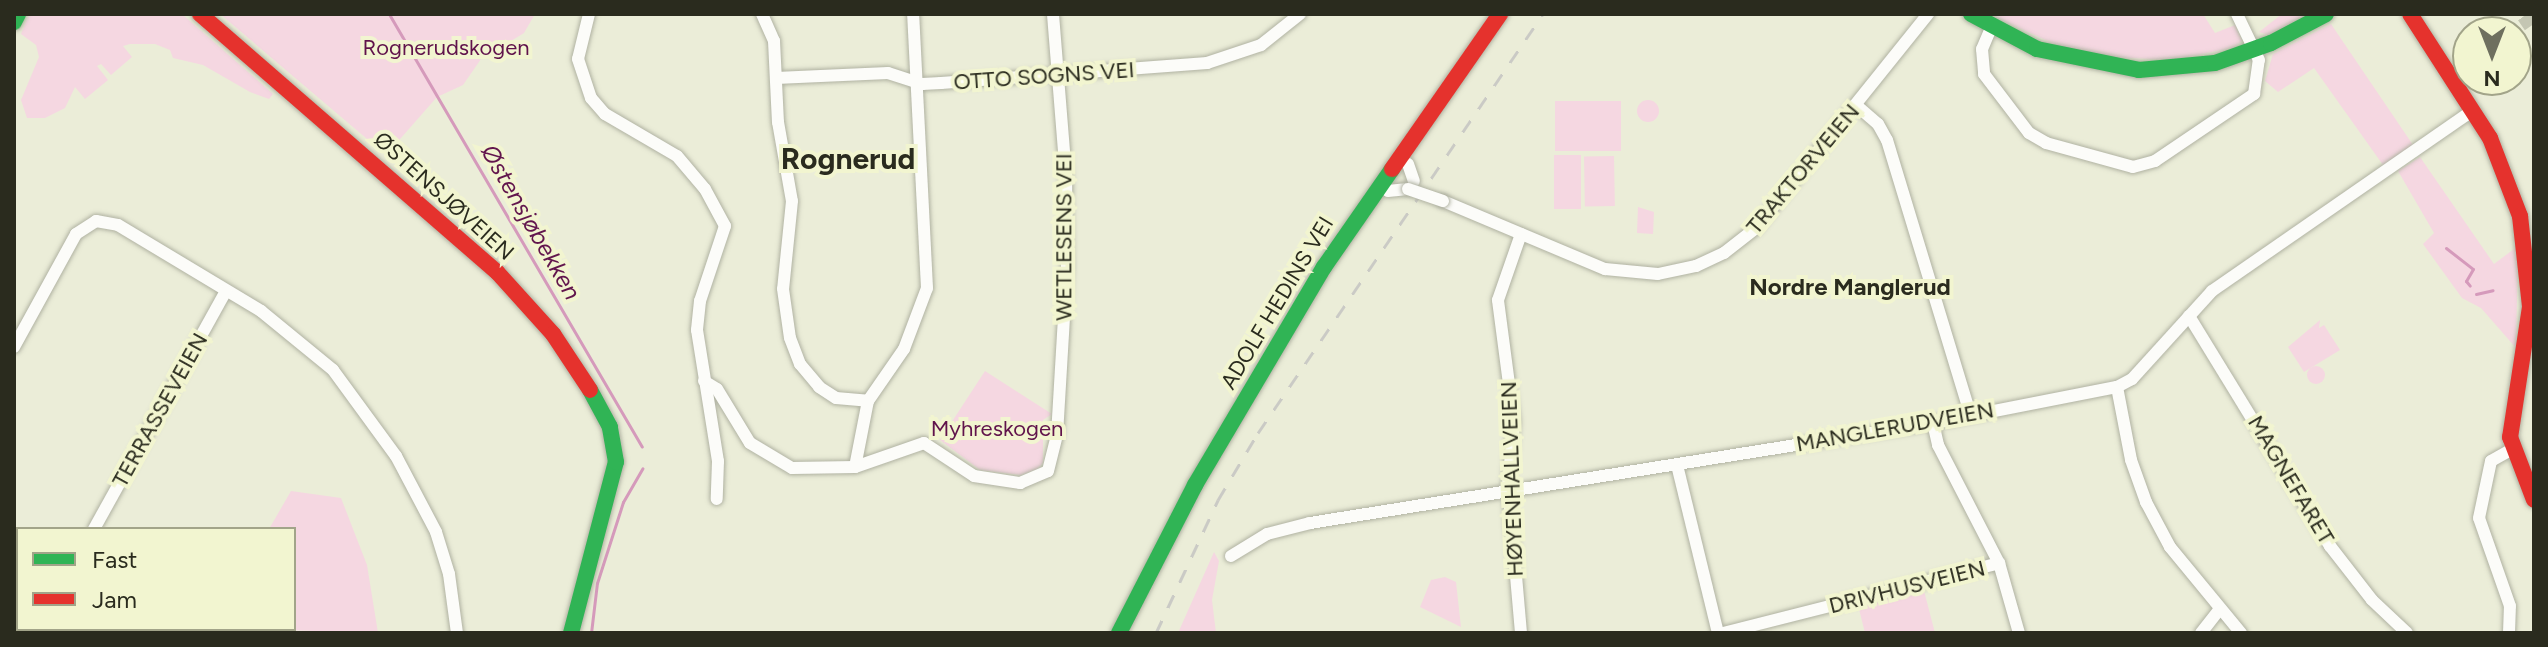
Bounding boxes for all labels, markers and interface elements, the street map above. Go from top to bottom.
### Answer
north arrow [2452,16,2532,96]
park label: Rognerudskogen [363,35,529,61]
street label: OTTO SOGNS VEI [953,57,1135,95]
text: N [2484,65,2501,92]
street label: TRAKTORVEIEN [1741,99,1865,239]
street label: ØSTENSJØVEIEN [369,126,519,266]
water label: Østensjøbekken [475,139,587,305]
district label: Rognerud [781,141,915,177]
street label: WETLESENS VEI [1051,153,1077,321]
street label: ADOLF HEDINS VEI [1215,212,1339,394]
district label: Nordre Manglerud [1749,273,1951,301]
street label: TERRASSEVEIEN [107,328,213,492]
street label: HØYENHALLVEIEN [1495,381,1529,577]
street label: MANGLERUDVEIEN [1794,397,1996,457]
street label: MAGNEFARET [2242,411,2340,549]
park label: Myhreskogen [931,416,1063,442]
legend [16,527,296,631]
text: Fast [92,545,137,574]
street label: DRIVHUSVEIEN [1826,555,1988,619]
text: Jam [92,585,137,614]

